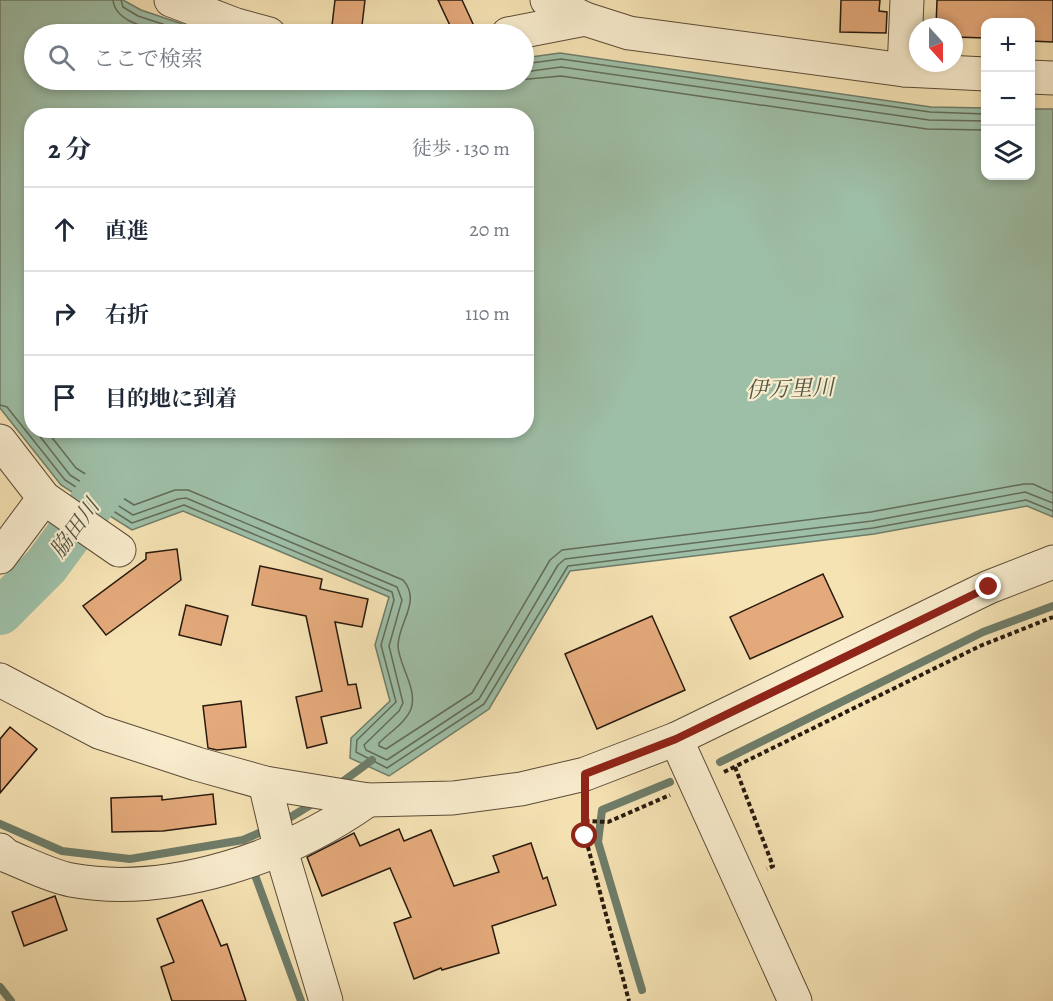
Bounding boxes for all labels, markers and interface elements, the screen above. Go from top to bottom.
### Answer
north arrow [909,18,963,72]
map controls [981,18,1035,180]
button: + [981,18,1035,72]
search box [24,24,534,90]
icon: search [45,41,78,74]
text: ここで検索 [93,44,203,74]
button: − [981,72,1035,126]
button: layers [981,126,1035,180]
text: 2 分 [48,132,91,167]
text: 徒歩 · 130 m [412,135,510,162]
icon: ahead [48,213,81,246]
text: 直進 [105,216,149,246]
text: 20 m [469,216,510,243]
icon: right [48,297,81,330]
text: 右折 [105,300,149,330]
text: 110 m [465,300,510,327]
water label: 伊万里川 [746,372,837,406]
icon: arrive [48,381,81,414]
text: 目的地に到着 [105,384,237,414]
water label: 脇田川 [43,491,108,564]
route end [975,573,1001,599]
route start [571,822,597,848]

